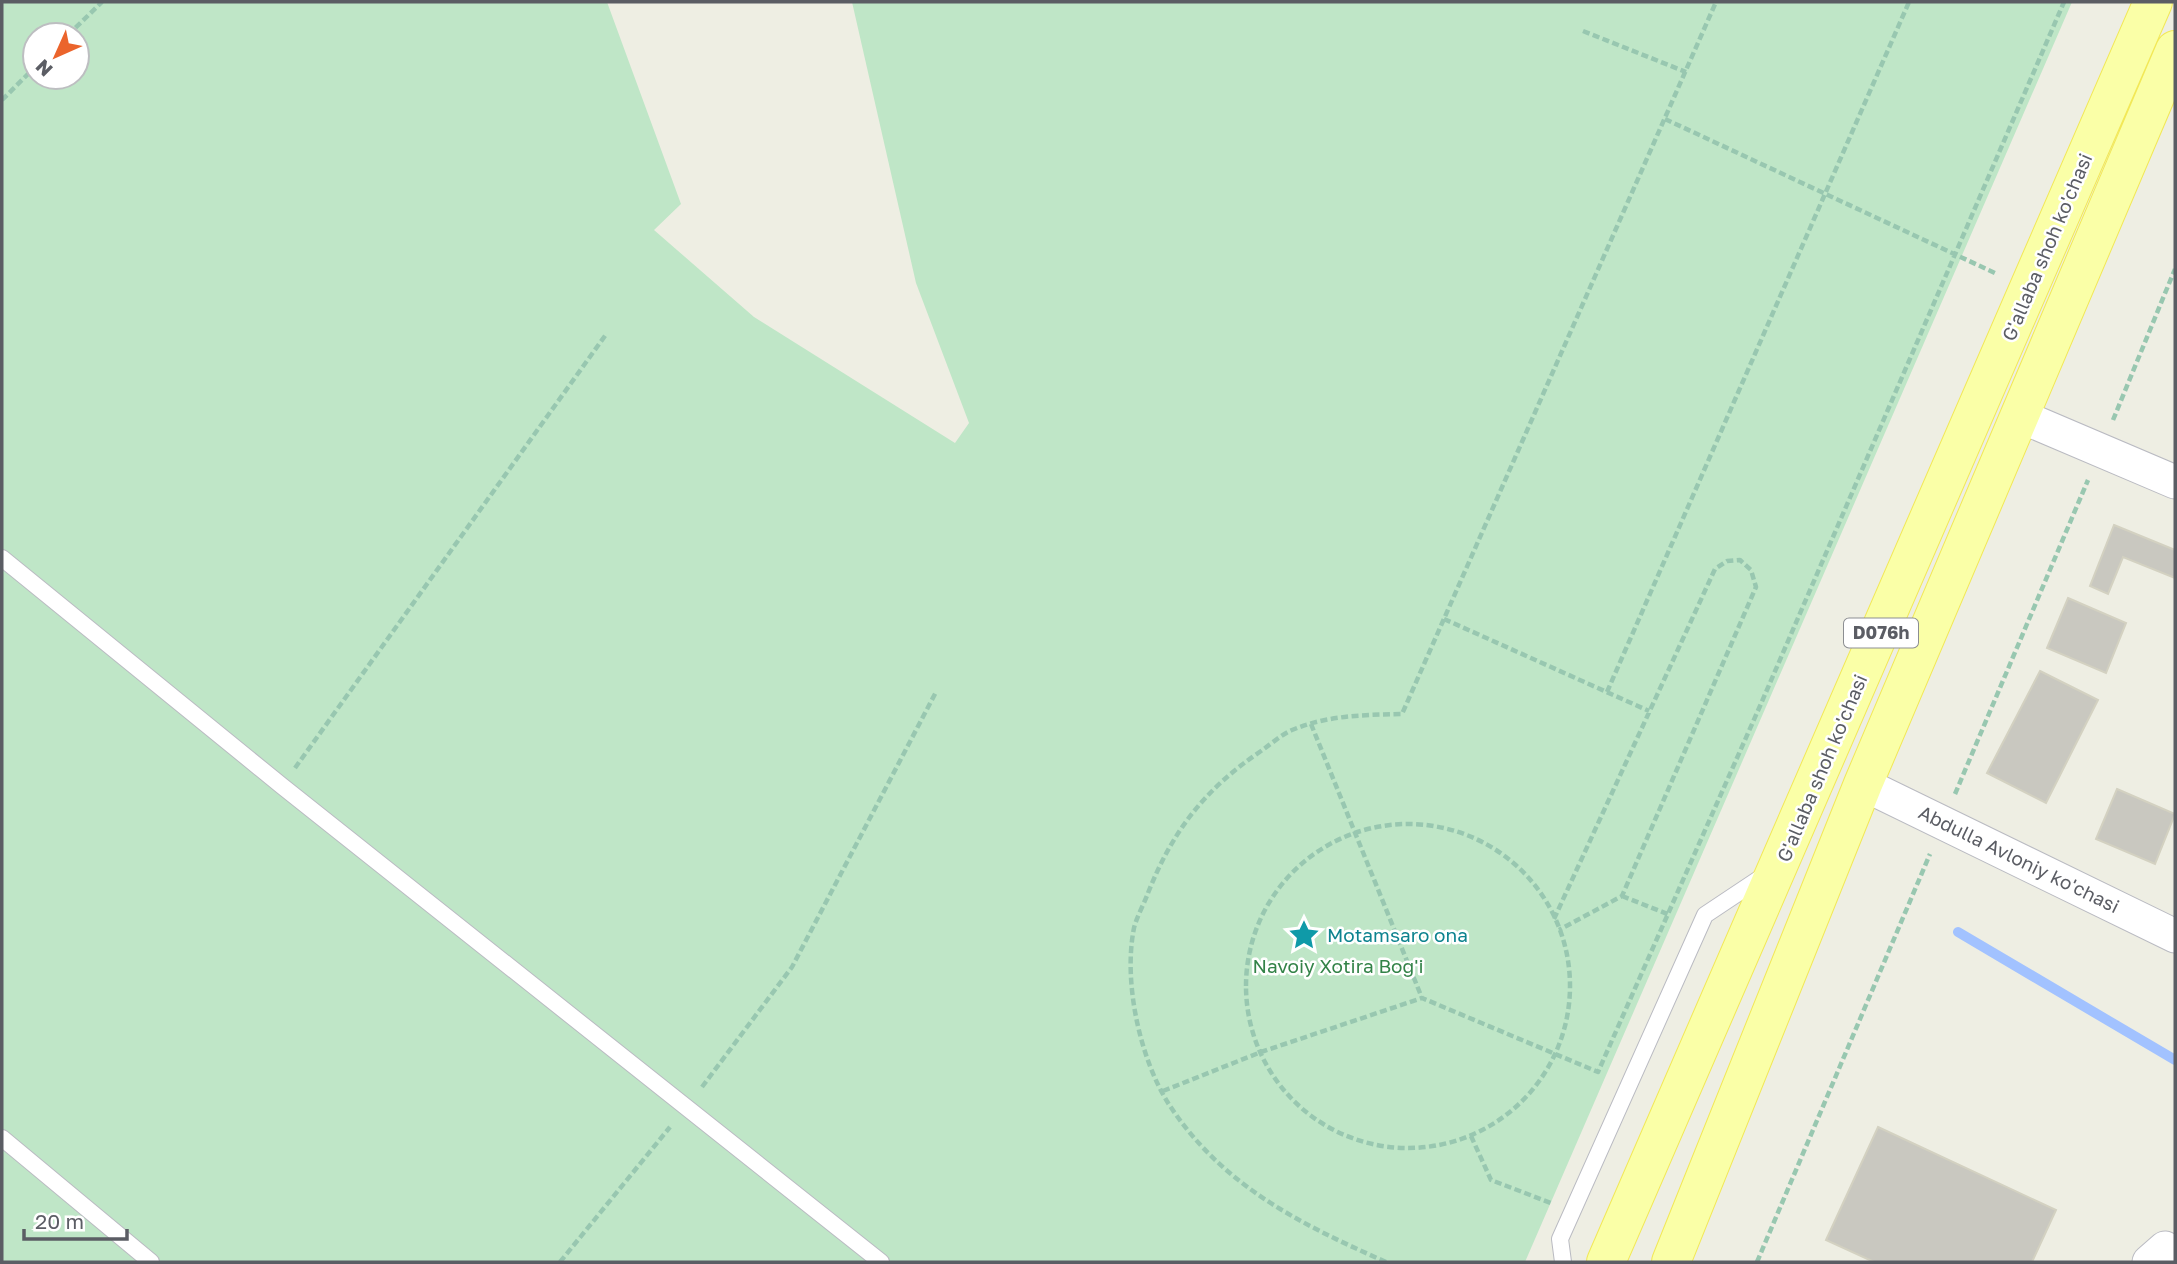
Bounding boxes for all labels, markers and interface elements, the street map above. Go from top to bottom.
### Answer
north arrow [21,21,91,91]
text: N [30,55,57,82]
street label: G'allaba shoh ko'chasi [1997,150,2096,344]
road number: D076h [1844,618,1918,648]
street label: G'allaba shoh ko'chasi [1772,671,1871,865]
street label: Abdulla Avloniy ko'chasi [1915,800,2123,917]
place icon: Motamsaro ona [1287,918,1321,952]
place label: Motamsaro ona [1327,923,1468,946]
park label: Navoiy Xotira Bog'i [1253,954,1423,977]
scale bar [24,1198,128,1242]
text: 20 m [35,1208,84,1234]

